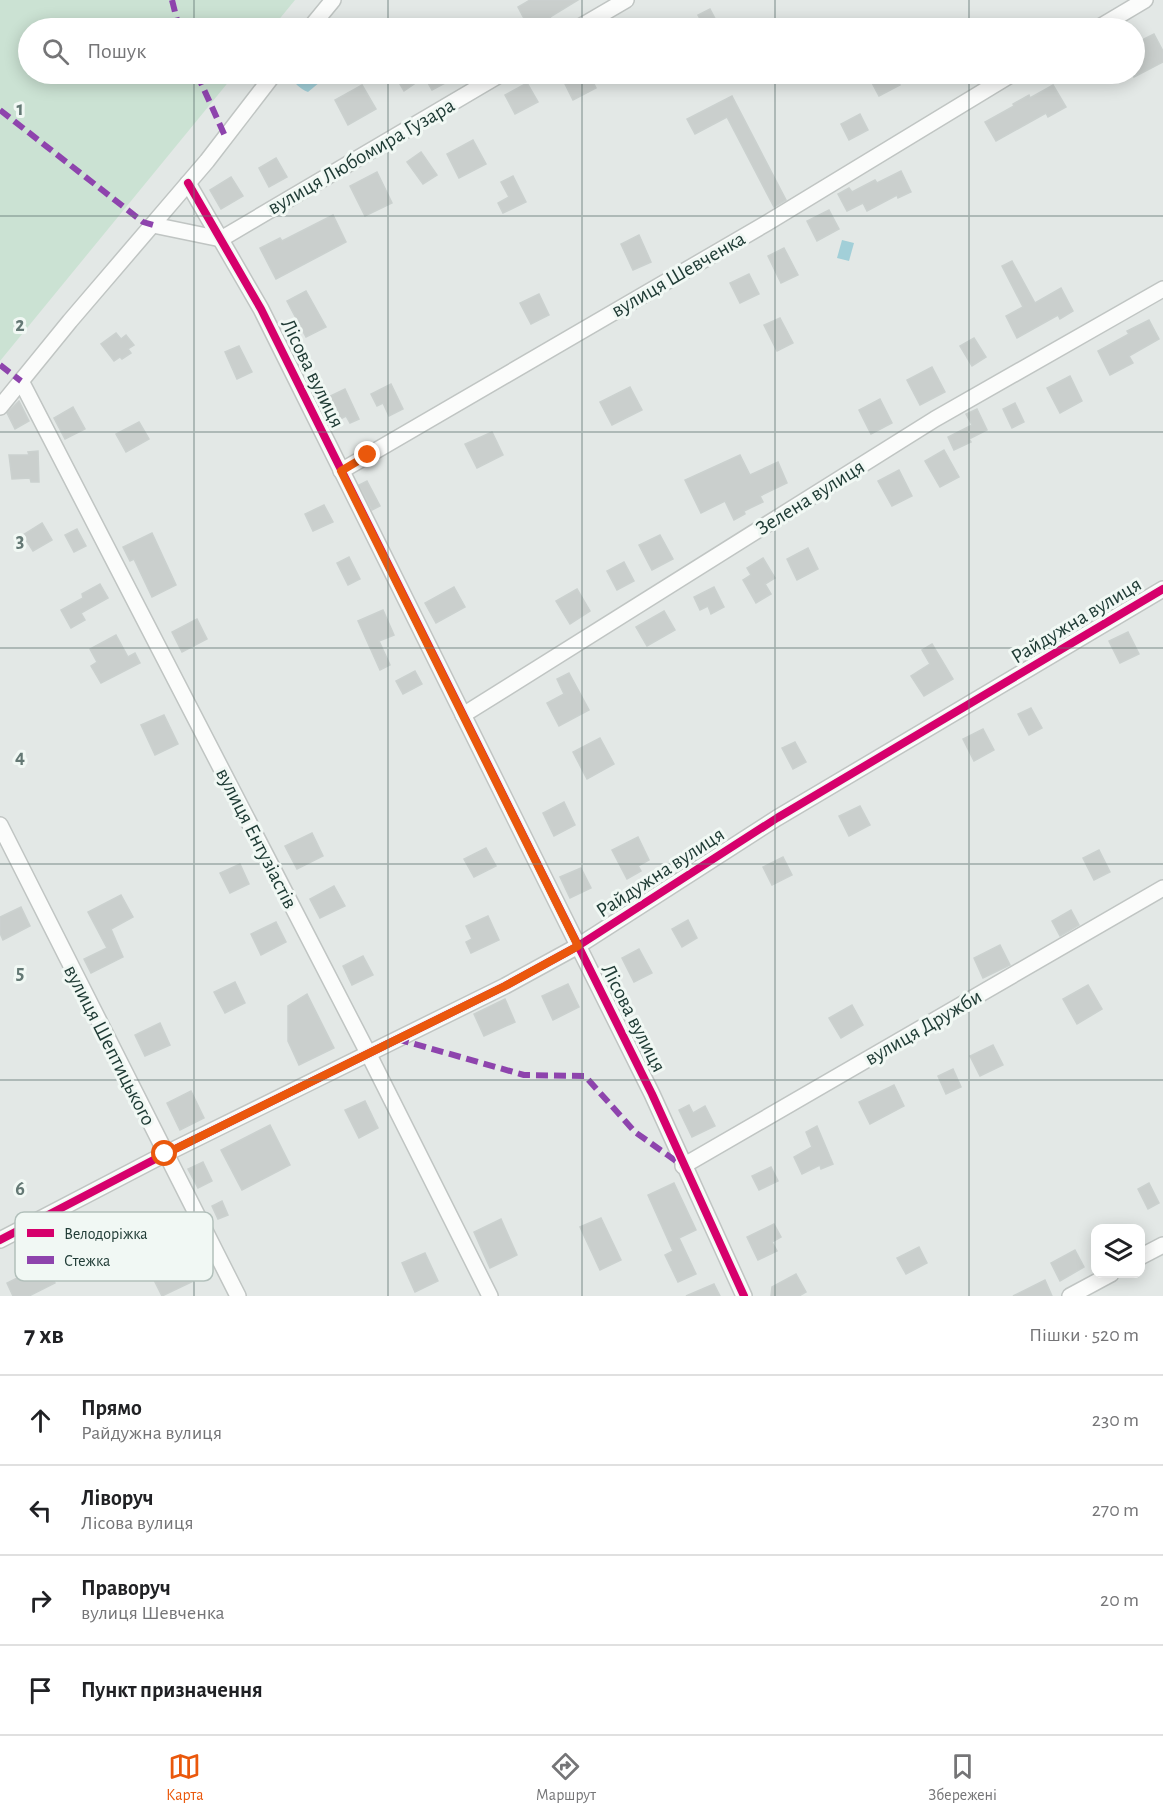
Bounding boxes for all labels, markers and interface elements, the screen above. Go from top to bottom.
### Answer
search box [18,18,1145,84]
icon: search [39,35,72,68]
text: Пошук [87,40,146,62]
street label: вулиця Любомира Гузара [264,94,459,219]
text: 1 [16,99,24,119]
street label: вулиця Шевченка [608,227,749,321]
text: 2 [15,315,25,335]
street label: Лісова вулиця [277,315,348,431]
route end [354,441,380,467]
street label: Зелена вулиця [752,456,868,539]
text: 3 [16,531,24,551]
street label: Райдужна вулиця [1007,573,1145,668]
text: 4 [15,747,25,767]
street label: вулиця Ентузіастів [212,764,301,912]
street label: Райдужна вулиця [592,823,728,922]
street label: Лісова вулиця [597,961,670,1076]
street label: вулиця Шептицького [60,962,159,1129]
text: 5 [16,963,24,983]
street label: вулиця Дружби [861,986,985,1069]
route start [151,1140,177,1166]
text: 6 [15,1179,25,1199]
legend [15,1212,213,1281]
map controls [1091,1224,1145,1278]
button: layers [1091,1224,1145,1278]
text: Велодоріжка [64,1226,148,1242]
text: Стежка [64,1253,110,1269]
text: 7 хв [24,1322,64,1348]
text: Пішки · 520 m [1029,1325,1139,1345]
text: Прямо [81,1397,142,1419]
icon: ahead [24,1404,57,1437]
text: 230 m [1092,1410,1139,1430]
text: Райдужна вулиця [81,1423,222,1443]
text: Ліворуч [81,1487,154,1509]
icon: left [24,1494,57,1527]
text: 270 m [1092,1500,1139,1520]
text: Лісова вулиця [81,1513,194,1533]
text: Праворуч [81,1577,171,1599]
icon: right [24,1584,57,1617]
text: 20 m [1100,1590,1139,1610]
text: вулиця Шевченка [81,1603,225,1623]
icon: arrive [24,1674,57,1707]
text: Пункт призначення [81,1679,263,1701]
tab: Карта [166,1750,204,1805]
tab: Маршрут [536,1750,596,1805]
tab: Збережені [928,1750,997,1805]

